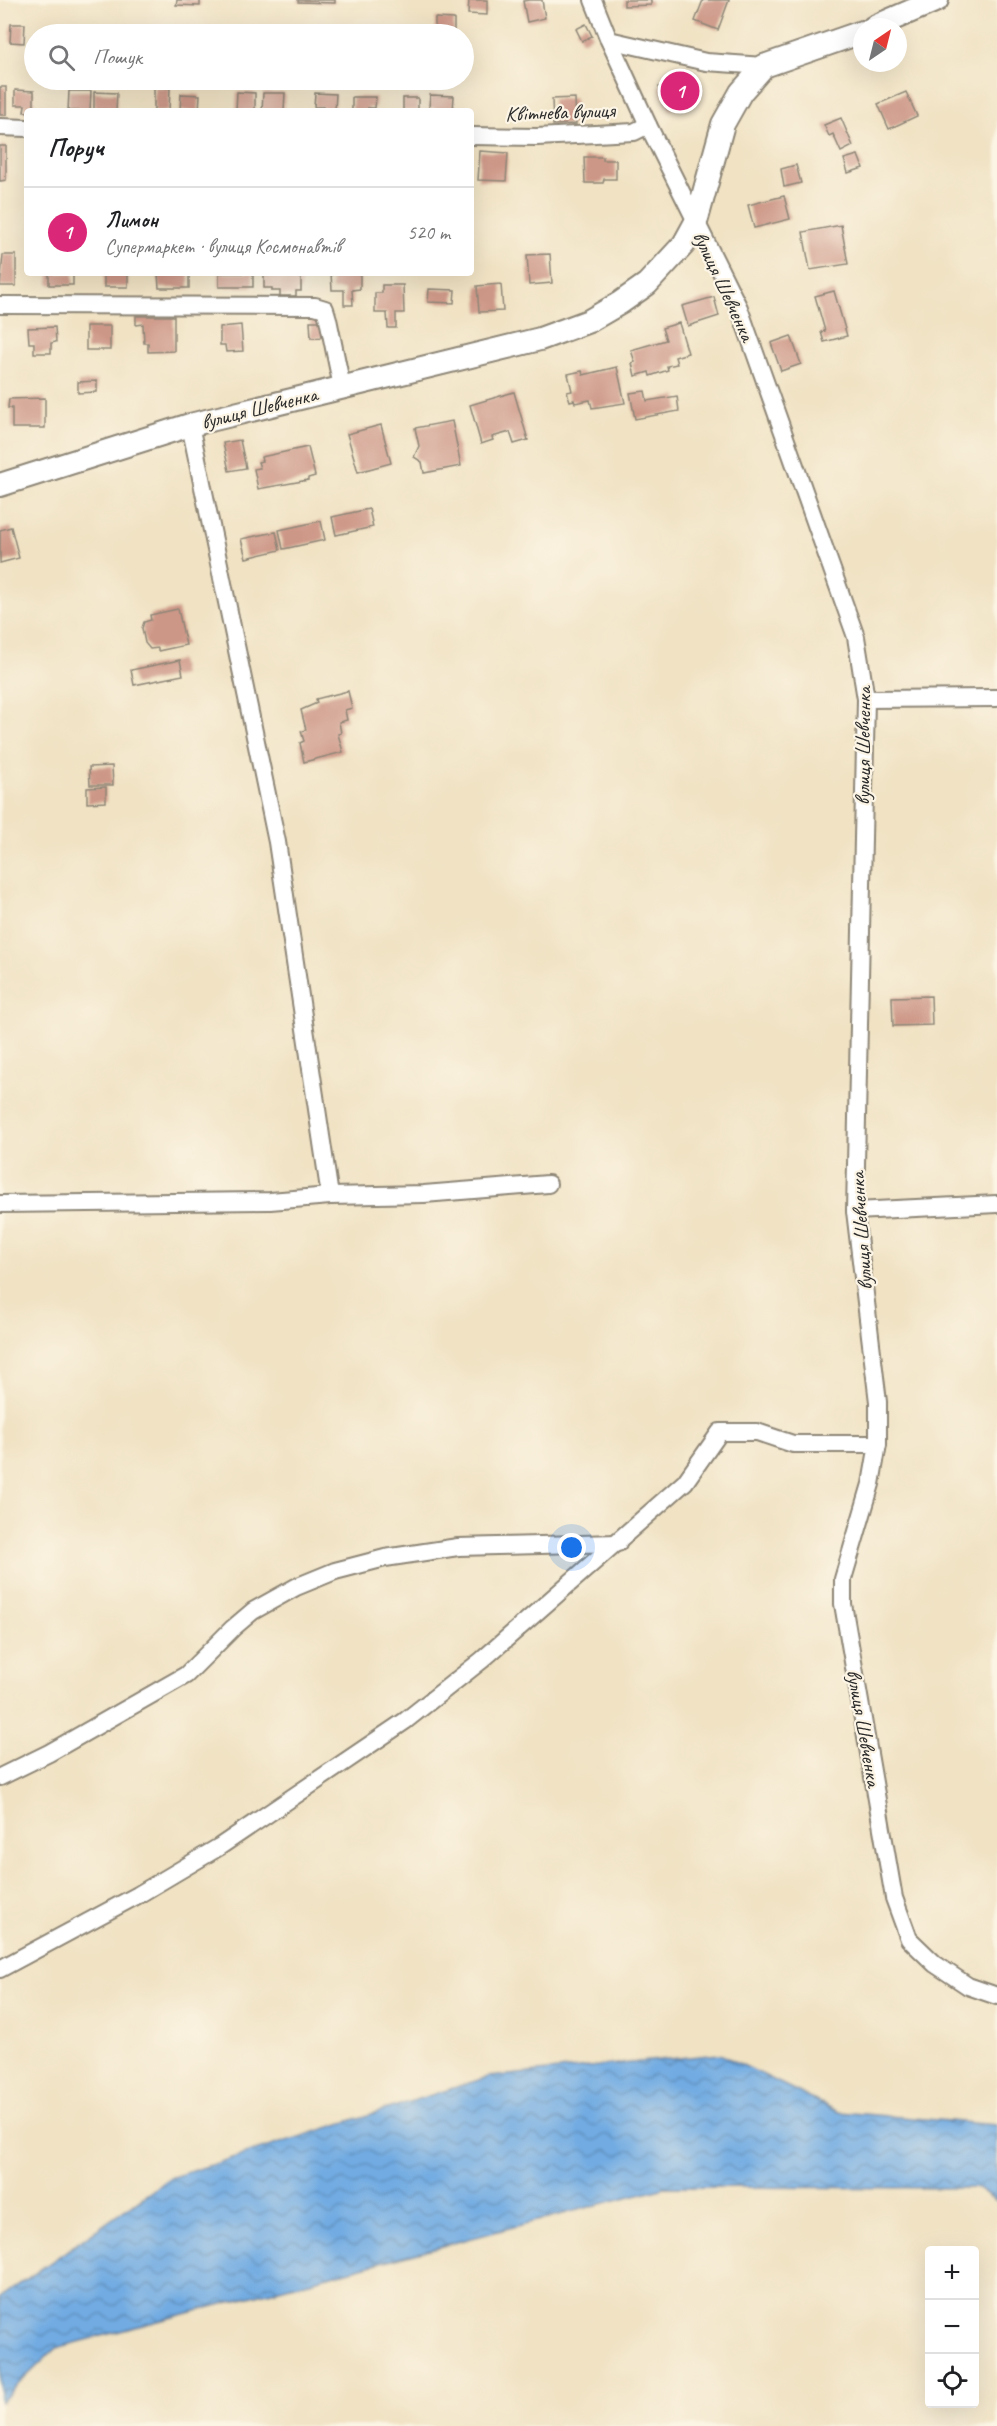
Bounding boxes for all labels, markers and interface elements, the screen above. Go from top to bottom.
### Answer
north arrow [853,18,907,72]
search box [24,24,474,90]
icon: search [45,41,78,74]
text: Пошук [93,43,142,71]
pin: 1 [660,68,700,113]
street label: Квітнева вулиця [505,97,617,127]
text: Поруч [48,131,104,164]
text: Лимон [105,206,158,234]
text: 1 [63,220,72,245]
text: 520 m [407,220,450,245]
street label: вулиця Шевченка [687,227,762,347]
text: Супермаркет · вулиця Космонавтів [105,234,341,259]
street label: вулиця Шевченка [198,380,322,435]
street label: вулиця Шевченка [850,684,876,805]
street label: вулиця Шевченка [844,1169,878,1291]
your location [557,1533,586,1562]
street label: вулиця Шевченка [841,1667,888,1791]
map controls [925,2246,979,2408]
button: + [925,2246,979,2300]
button: − [925,2300,979,2354]
button: locate [925,2354,979,2408]

